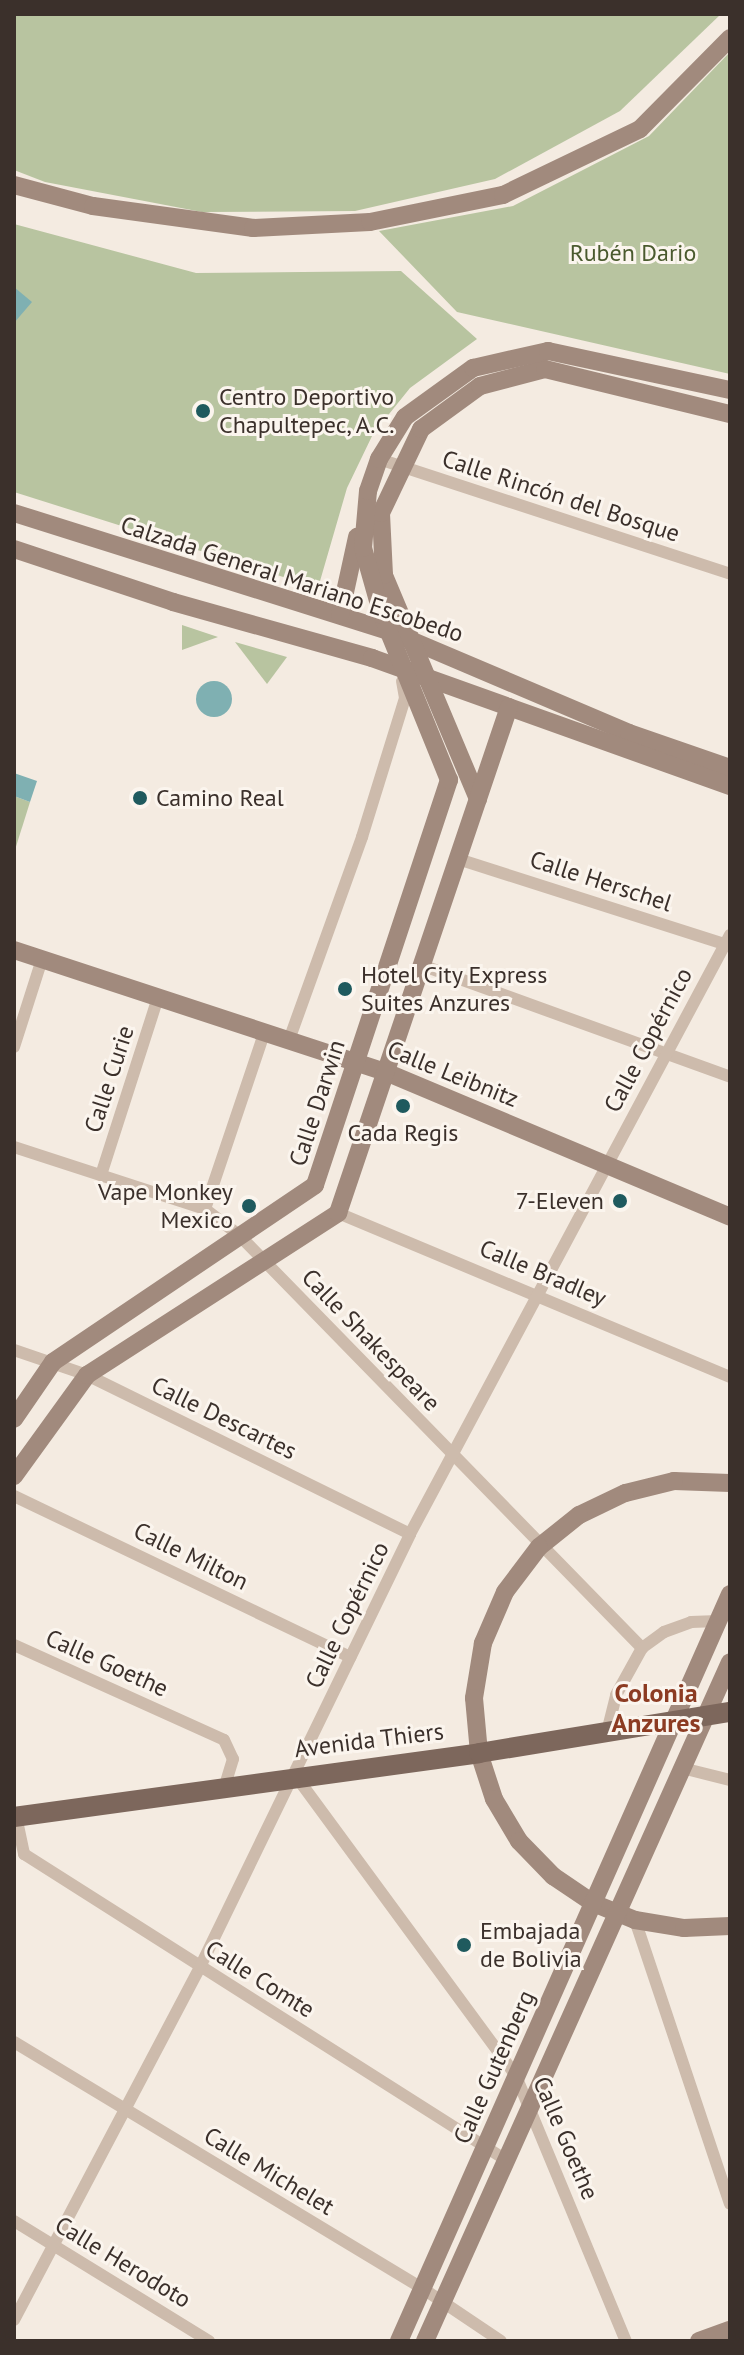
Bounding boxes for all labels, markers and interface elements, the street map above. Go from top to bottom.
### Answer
park label: Rubén Dario [570,239,696,267]
place label: Centro Deportivo Chapultepec, A.C. [219,383,397,439]
marker: Centro Deportivo Chapultepec, A.C. [194,402,212,420]
street label: Calle Rincón del Bosque [439,444,683,548]
street label: Calzada General Mariano Escobedo [117,510,467,648]
place label: Camino Real [156,784,284,812]
marker: Camino Real [131,789,149,807]
street label: Calle Herschel [526,845,676,917]
place label: Hotel City Express Suites Anzures [361,961,548,1017]
street label: Calle Copérnico [598,963,698,1117]
marker: Hotel City Express Suites Anzures [336,980,354,998]
street label: Calle Curie [78,1022,140,1136]
street label: Calle Leibnitz [383,1035,523,1113]
street label: Calle Darwin [283,1036,351,1170]
marker: Cada Regis [394,1097,412,1115]
place label: Cada Regis [348,1119,458,1147]
place label: Vape Monkey Mexico [98,1178,233,1234]
place label: 7-Eleven [516,1187,604,1215]
marker: 7-Eleven [611,1192,629,1210]
marker: Vape Monkey Mexico [240,1197,258,1215]
street label: Calle Bradley [475,1233,611,1313]
street label: Calle Shakespeare [296,1263,446,1417]
street label: Calle Descartes [147,1371,301,1465]
street label: Calle Milton [129,1516,253,1596]
street label: Calle Copérnico [299,1537,395,1693]
street label: Calle Goethe [41,1623,173,1703]
district label: Colonia Anzures [611,1677,701,1738]
street label: Avenida Thiers [292,1717,446,1763]
place label: Embajada de Bolivia [480,1917,582,1973]
street label: Calle Comte [200,1934,320,2024]
marker: Embajada de Bolivia [455,1936,473,1954]
street label: Calle Gutenberg [447,1986,541,2148]
street label: Calle Goethe [527,2072,605,2204]
street label: Calle Michelet [199,2121,339,2221]
street label: Calle Herodoto [50,2210,196,2314]

